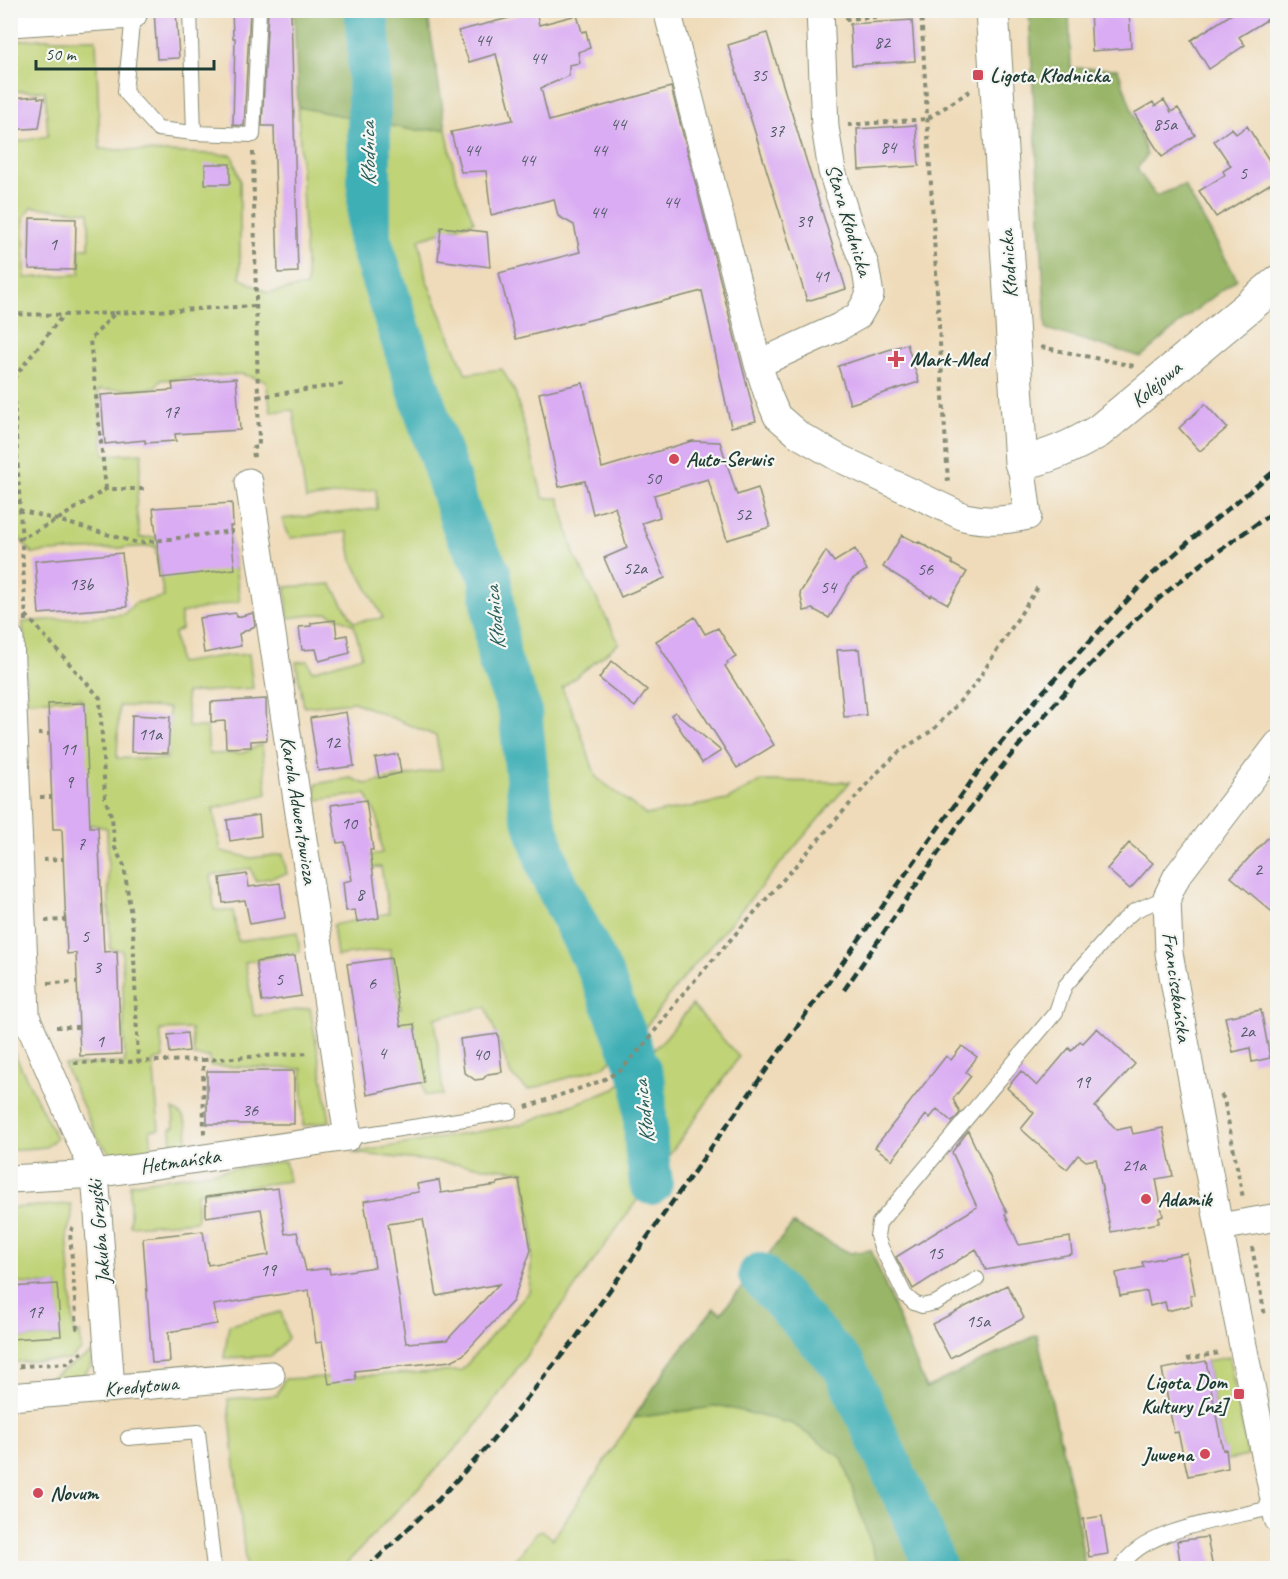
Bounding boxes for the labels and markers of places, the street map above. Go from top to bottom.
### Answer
place label: Ligota Kłodnicka [990,62,1111,88]
marker: Ligota Kłodnicka [971,68,985,82]
place label: Mark-Med [910,346,991,372]
marker: Mark-Med [887,350,905,368]
place label: Auto-Serwis [686,446,775,472]
marker: Auto-Serwis [667,452,681,466]
place label: Adamik [1158,1186,1214,1212]
marker: Adamik [1139,1192,1153,1206]
place label: Ligota Dom Kultury [nż] [1141,1369,1231,1419]
marker: Ligota Dom Kultury [nż] [1232,1387,1246,1401]
place label: Juwena [1141,1441,1195,1467]
marker: Juwena [1198,1447,1212,1461]
place label: Novum [50,1480,99,1506]
marker: Novum [31,1486,45,1500]

